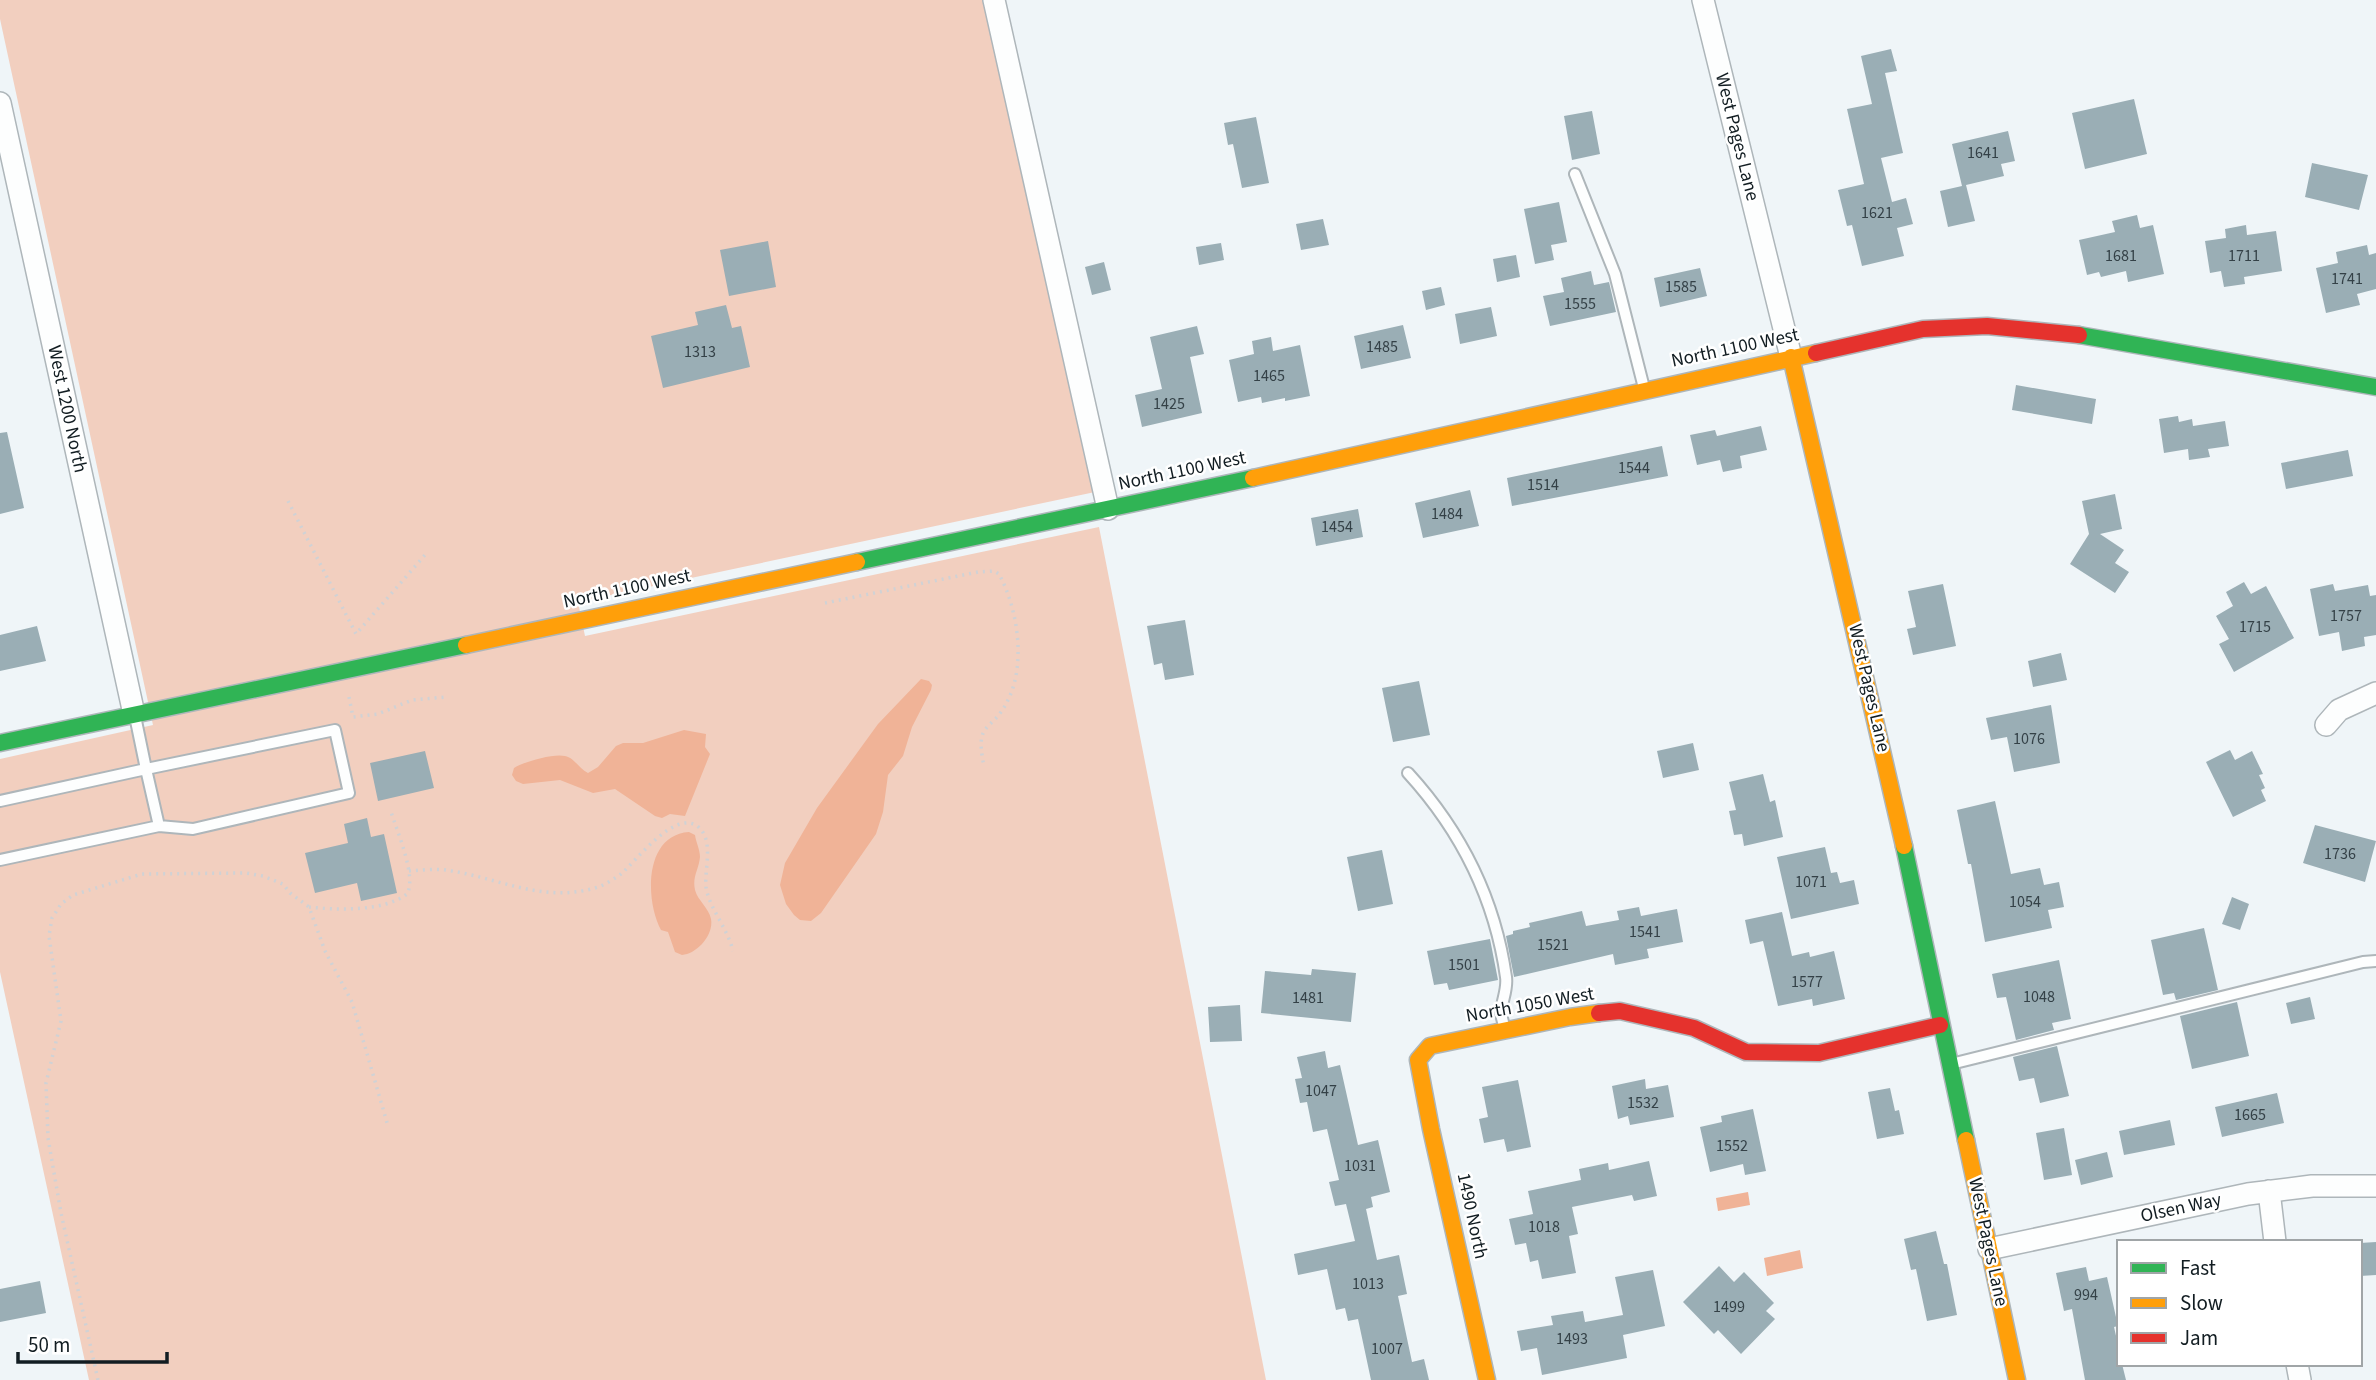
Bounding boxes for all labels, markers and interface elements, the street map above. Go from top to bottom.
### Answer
street label: West Pages Lane [1708,70,1766,204]
house number: 1641 [1967,142,1999,164]
house number: 1621 [1861,202,1893,224]
house number: 1681 [2105,245,2137,267]
house number: 1711 [2228,245,2260,267]
house number: 1741 [2331,268,2363,290]
house number: 1585 [1665,276,1697,298]
house number: 1555 [1564,293,1596,315]
street label: North 1100 West [1669,321,1802,375]
house number: 1485 [1366,336,1398,358]
house number: 1313 [684,341,716,363]
street label: West 1200 North [40,343,94,475]
house number: 1465 [1253,365,1285,387]
house number: 1425 [1153,393,1185,415]
street label: North 1100 West [1116,444,1249,498]
house number: 1544 [1618,457,1650,479]
house number: 1514 [1527,474,1559,496]
house number: 1484 [1431,503,1463,525]
house number: 1454 [1321,516,1353,538]
street label: North 1100 West [561,562,694,616]
house number: 1757 [2330,605,2362,627]
house number: 1715 [2239,616,2271,638]
street label: West Pages Lane [1841,621,1897,755]
house number: 1076 [2013,728,2045,750]
house number: 1736 [2324,843,2356,865]
house number: 1071 [1795,871,1827,893]
house number: 1054 [2009,891,2041,913]
house number: 1541 [1629,921,1661,943]
house number: 1521 [1537,934,1569,956]
house number: 1501 [1448,954,1480,976]
house number: 1577 [1791,971,1823,993]
street label: North 1050 West [1464,980,1597,1030]
house number: 1048 [2023,986,2055,1008]
house number: 1481 [1292,987,1324,1009]
house number: 1047 [1305,1080,1337,1102]
house number: 1532 [1627,1092,1659,1114]
house number: 1665 [2234,1104,2266,1126]
house number: 1552 [1716,1135,1748,1157]
house number: 1031 [1344,1155,1376,1177]
street label: 1490 North [1450,1170,1494,1262]
street label: West Pages Lane [1961,1175,2015,1309]
street label: Olsen Way [2138,1186,2224,1230]
house number: 1018 [1528,1216,1560,1238]
legend [2117,1240,2362,1366]
text: Fast [2180,1253,2216,1283]
house number: 1013 [1352,1273,1384,1295]
house number: 994 [2074,1284,2098,1306]
text: Slow [2180,1288,2223,1318]
house number: 1499 [1713,1296,1745,1318]
scale bar [18,1320,166,1364]
text: Jam [2180,1323,2218,1353]
house number: 1493 [1556,1328,1588,1350]
text: 50 m [28,1330,70,1360]
house number: 1007 [1371,1338,1403,1360]

